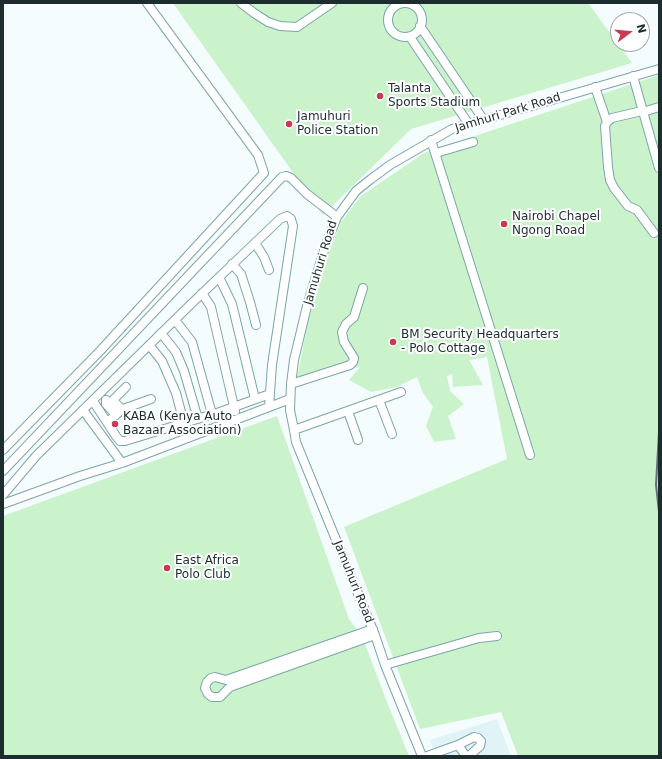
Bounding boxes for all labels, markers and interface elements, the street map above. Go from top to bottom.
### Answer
north arrow [610,12,650,52]
text: N [634,23,649,35]
place label: Talanta Sports Stadium [388,82,480,110]
street label: Jamhuri Park Road [453,90,563,136]
marker: Talanta Sports Stadium [375,91,385,101]
place label: Jamuhuri Police Station [297,110,378,138]
marker: Jamuhuri Police Station [284,119,294,129]
place label: Nairobi Chapel Ngong Road [512,210,600,238]
street label: Jamuhuri Road [301,219,341,307]
marker: Nairobi Chapel Ngong Road [499,219,509,229]
place label: BM Security Headquarters - Polo Cottage [401,328,559,356]
marker: BM Security Headquarters - Polo Cottage [388,337,398,347]
place label: KABA (Kenya Auto Bazaar Association) [123,410,241,438]
marker: KABA (Kenya Auto Bazaar Association) [110,419,120,429]
street label: Jamuhuri Road [330,539,376,625]
place label: East Africa Polo Club [175,554,239,582]
marker: East Africa Polo Club [162,563,172,573]

